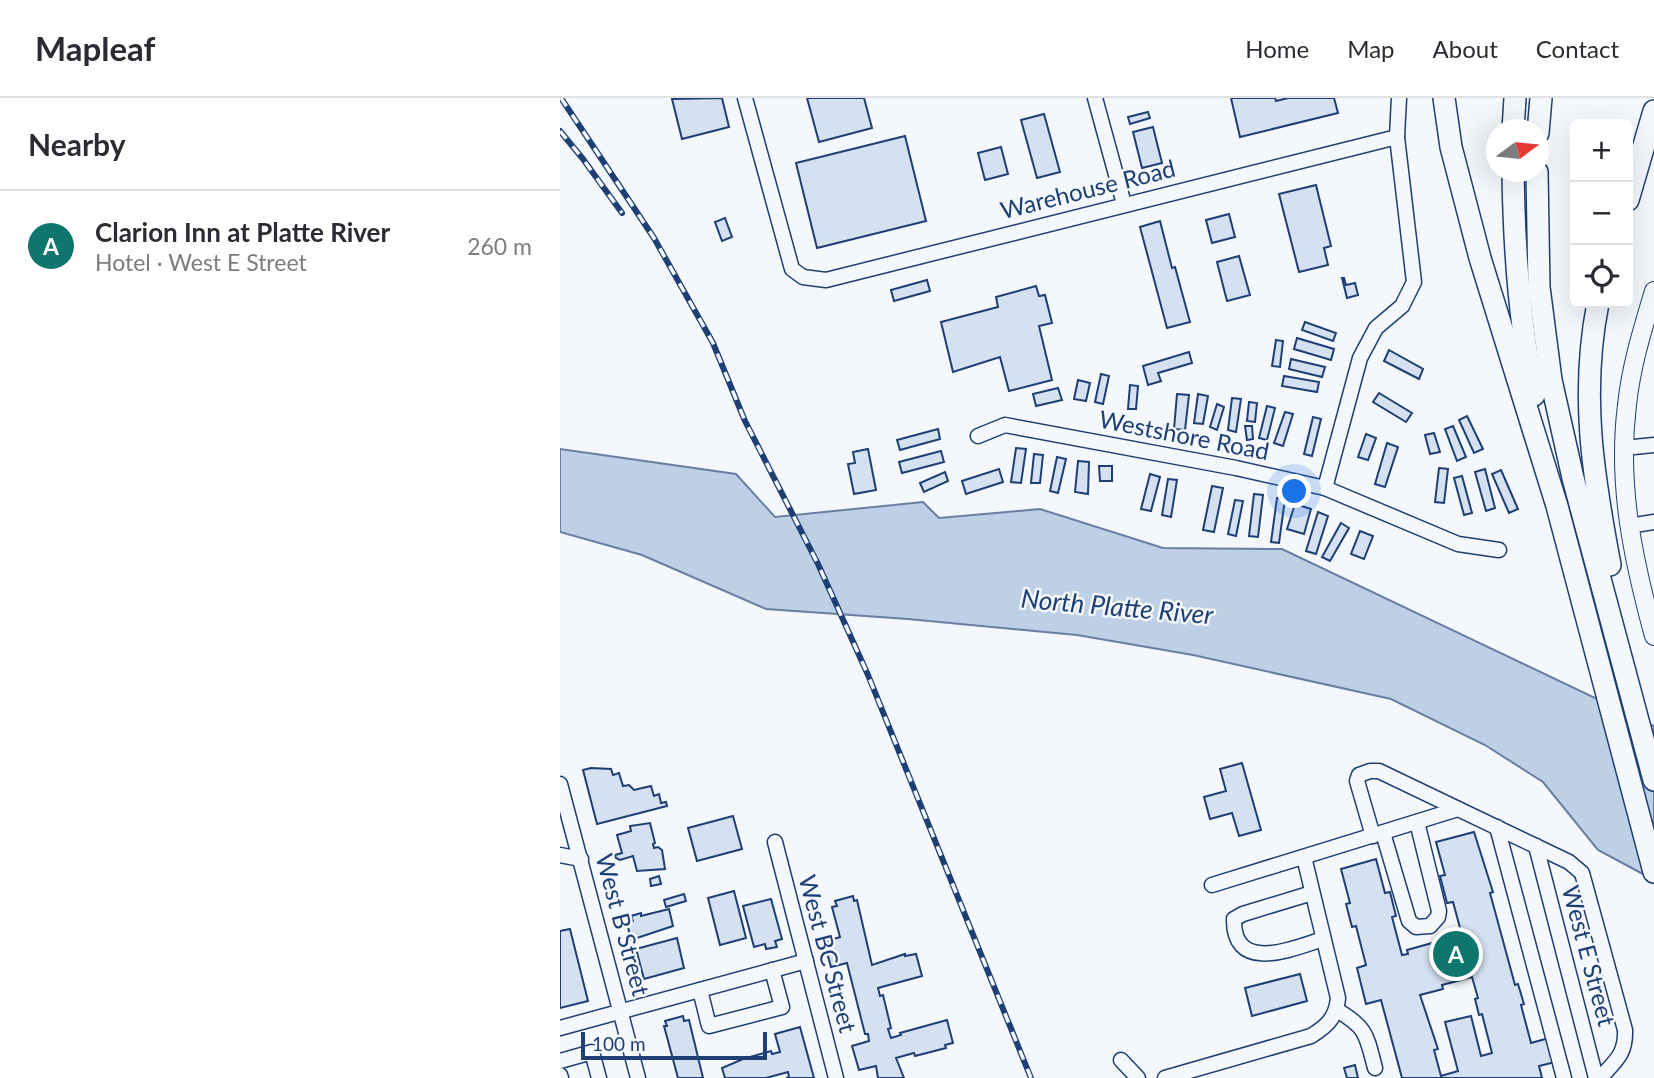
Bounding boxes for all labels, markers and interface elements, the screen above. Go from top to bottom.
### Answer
text: Mapleaf [35,28,155,68]
text: Home [1245,34,1309,63]
text: Map [1347,34,1395,63]
text: About [1433,34,1498,63]
text: Contact [1536,34,1619,63]
north arrow [1486,119,1549,182]
map controls [1570,119,1633,308]
button: + [1570,119,1633,182]
text: Nearby [28,126,126,162]
street label: Warehouse Road [997,153,1178,224]
button: − [1570,182,1633,245]
text: Clarion Inn at Platte River [95,216,390,248]
text: A [43,232,59,260]
text: 260 m [467,232,532,260]
button: locate [1570,245,1633,308]
text: Hotel · West E Street [95,248,307,276]
street label: Westshore Road [1097,404,1272,465]
your location [1277,474,1311,508]
water label: North Platte River [1020,582,1216,630]
street label: West B Street [591,850,656,999]
street label: West BC Street [793,872,864,1036]
street label: West E Street [1557,882,1622,1030]
pin: A [1433,928,1479,980]
scale bar [581,1029,766,1061]
text: 100 m [592,1032,646,1055]

